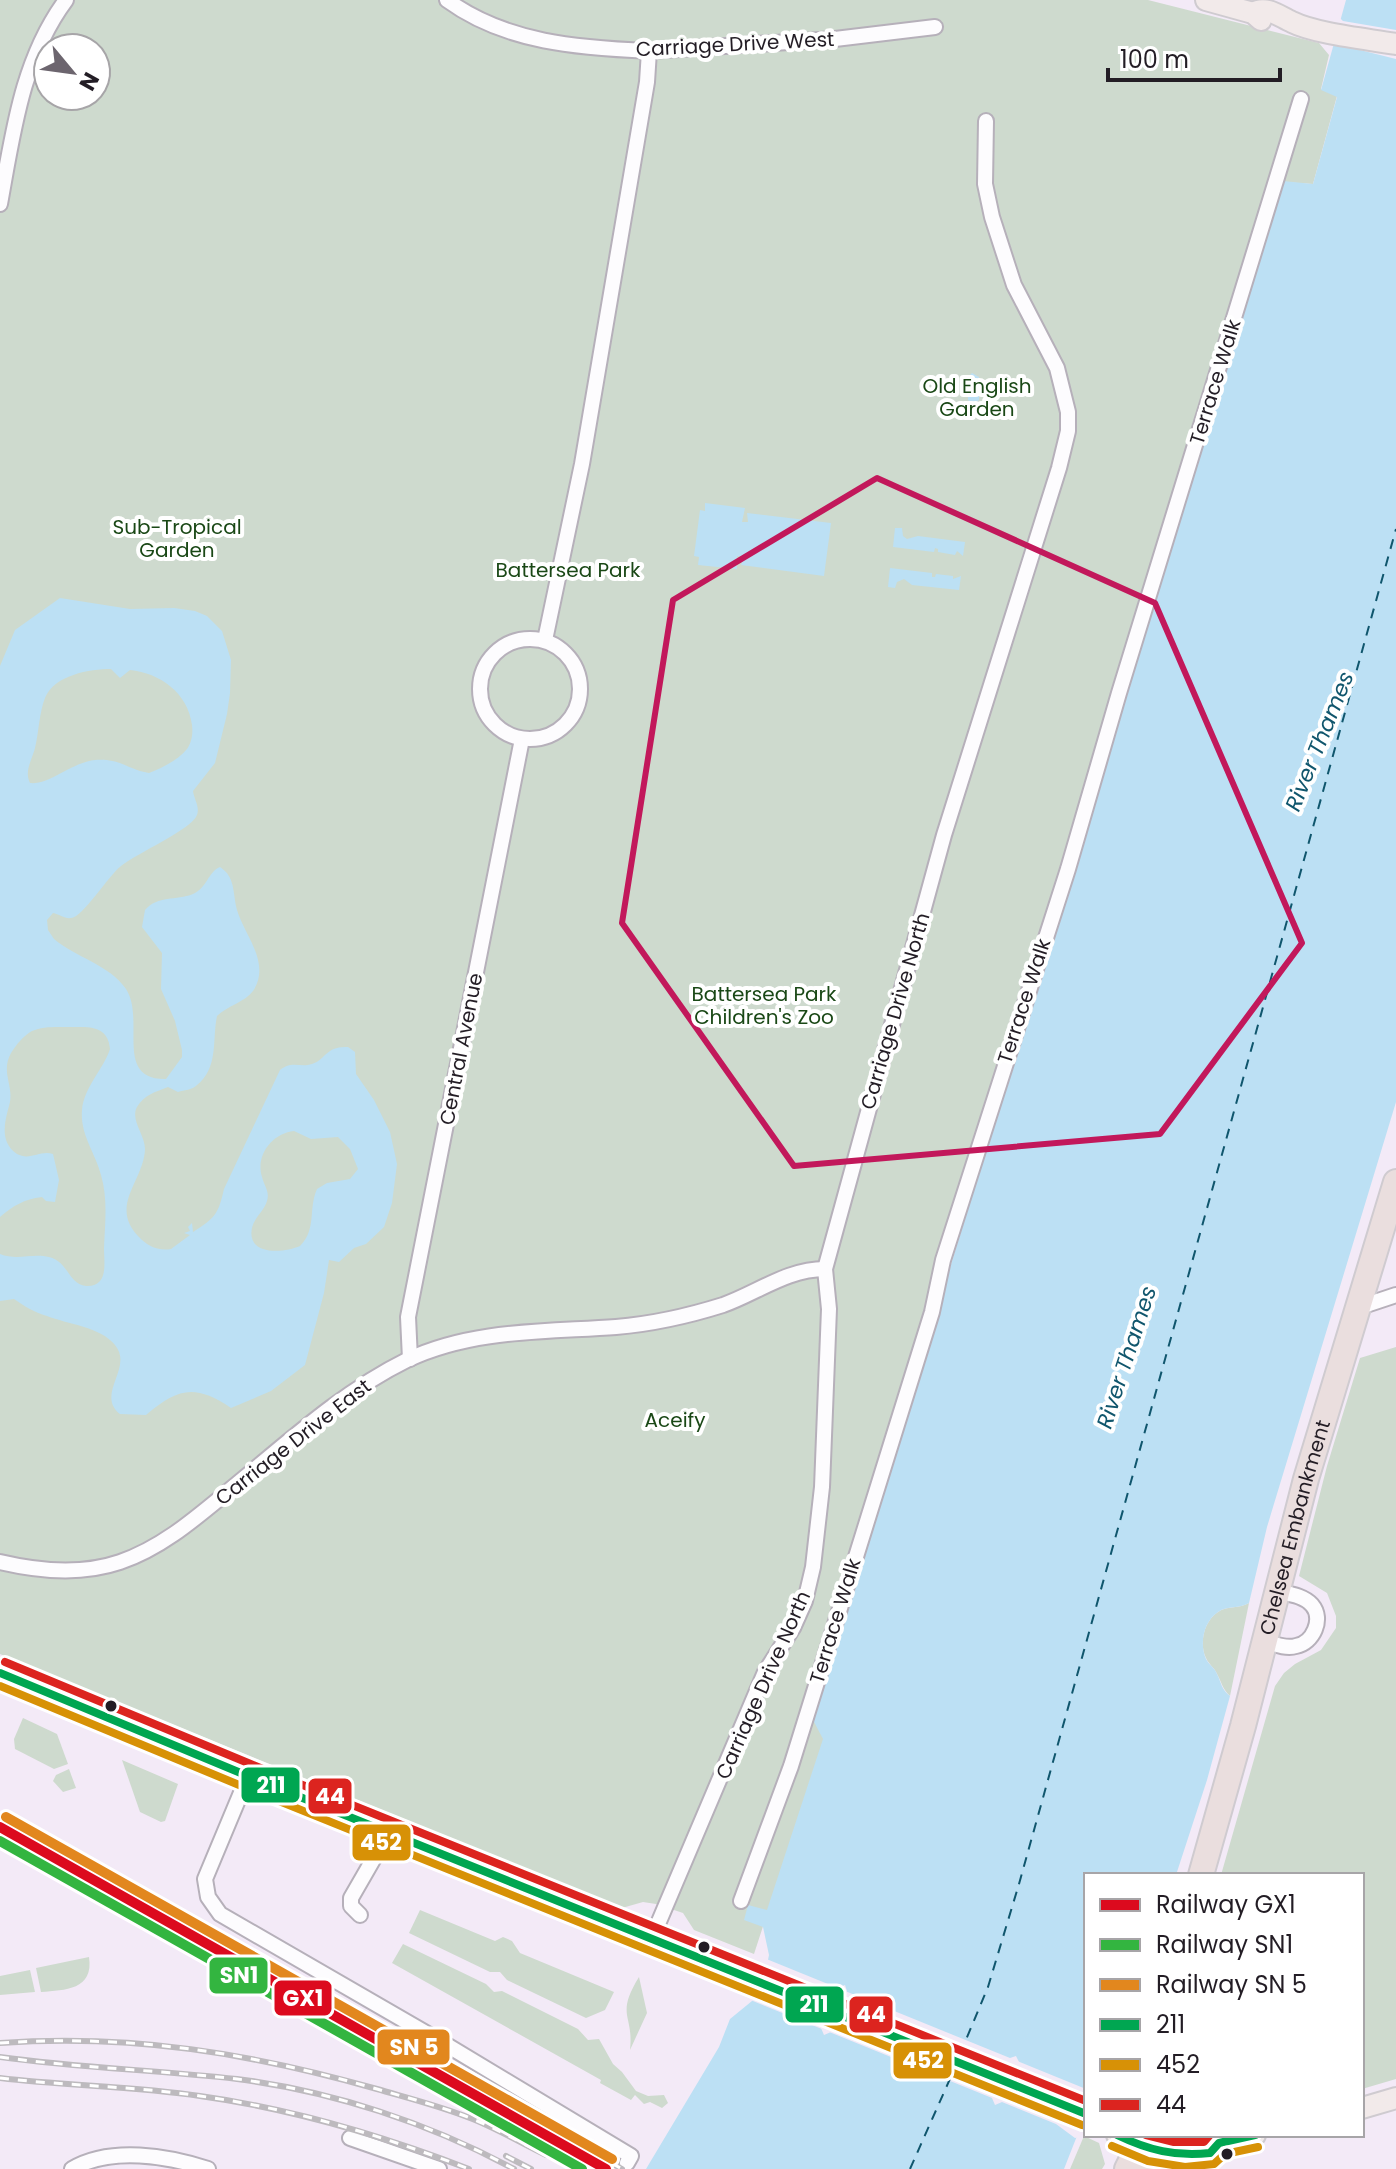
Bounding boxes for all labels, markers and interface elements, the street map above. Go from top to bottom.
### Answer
street label: Carriage Drive West [635,25,835,63]
north arrow [32,32,112,112]
scale bar [1108,32,1280,82]
text: 100 m [1120,43,1189,76]
text: N [71,67,107,96]
street label: Terrace Walk [1183,315,1248,448]
park label: Old English Garden [922,372,1032,423]
park label: Sub-Tropical Garden [112,513,242,564]
park label: Battersea Park [496,556,641,584]
water label: River Thames [1277,667,1362,816]
street label: Carriage Drive North [854,909,936,1113]
street label: Terrace Walk [991,934,1058,1067]
street label: Central Avenue [433,971,489,1127]
park label: Battersea Park Children's Zoo [692,980,837,1031]
water label: River Thames [1089,1282,1164,1432]
street label: Carriage Drive East [209,1372,377,1512]
park label: Aceify [645,1406,705,1434]
street label: Chelsea Embankment [1253,1417,1337,1638]
street label: Terrace Walk [803,1554,868,1687]
street label: Carriage Drive North [709,1586,817,1784]
unlabelled marker [103,1698,119,1714]
line badge: 211 [240,1766,301,1804]
text: 211 [256,1770,286,1801]
line badge: 44 [307,1777,353,1815]
text: 44 [315,1781,345,1812]
line badge: 452 [351,1823,412,1862]
text: 452 [360,1827,402,1858]
legend [1084,1873,1364,2137]
text: Railway GX1 [1156,1888,1296,1921]
text: Railway SN1 [1156,1928,1293,1961]
unlabelled marker [696,1939,712,1955]
line badge: SN1 [208,1956,269,1995]
text: SN1 [220,1960,258,1991]
text: Railway SN 5 [1156,1968,1307,2001]
line badge: GX1 [273,1979,333,2017]
text: GX1 [283,1983,323,2014]
line badge: 211 [784,1985,845,2024]
text: 211 [799,1989,829,2020]
line badge: 44 [848,1995,894,2034]
text: 44 [856,1999,886,2030]
text: 211 [1156,2008,1185,2041]
line badge: SN 5 [376,2028,451,2066]
text: SN 5 [389,2032,439,2063]
line badge: 452 [892,2041,953,2080]
text: 452 [902,2045,944,2076]
text: 452 [1156,2048,1200,2081]
text: 44 [1156,2088,1186,2121]
unlabelled marker [1219,2146,1235,2162]

